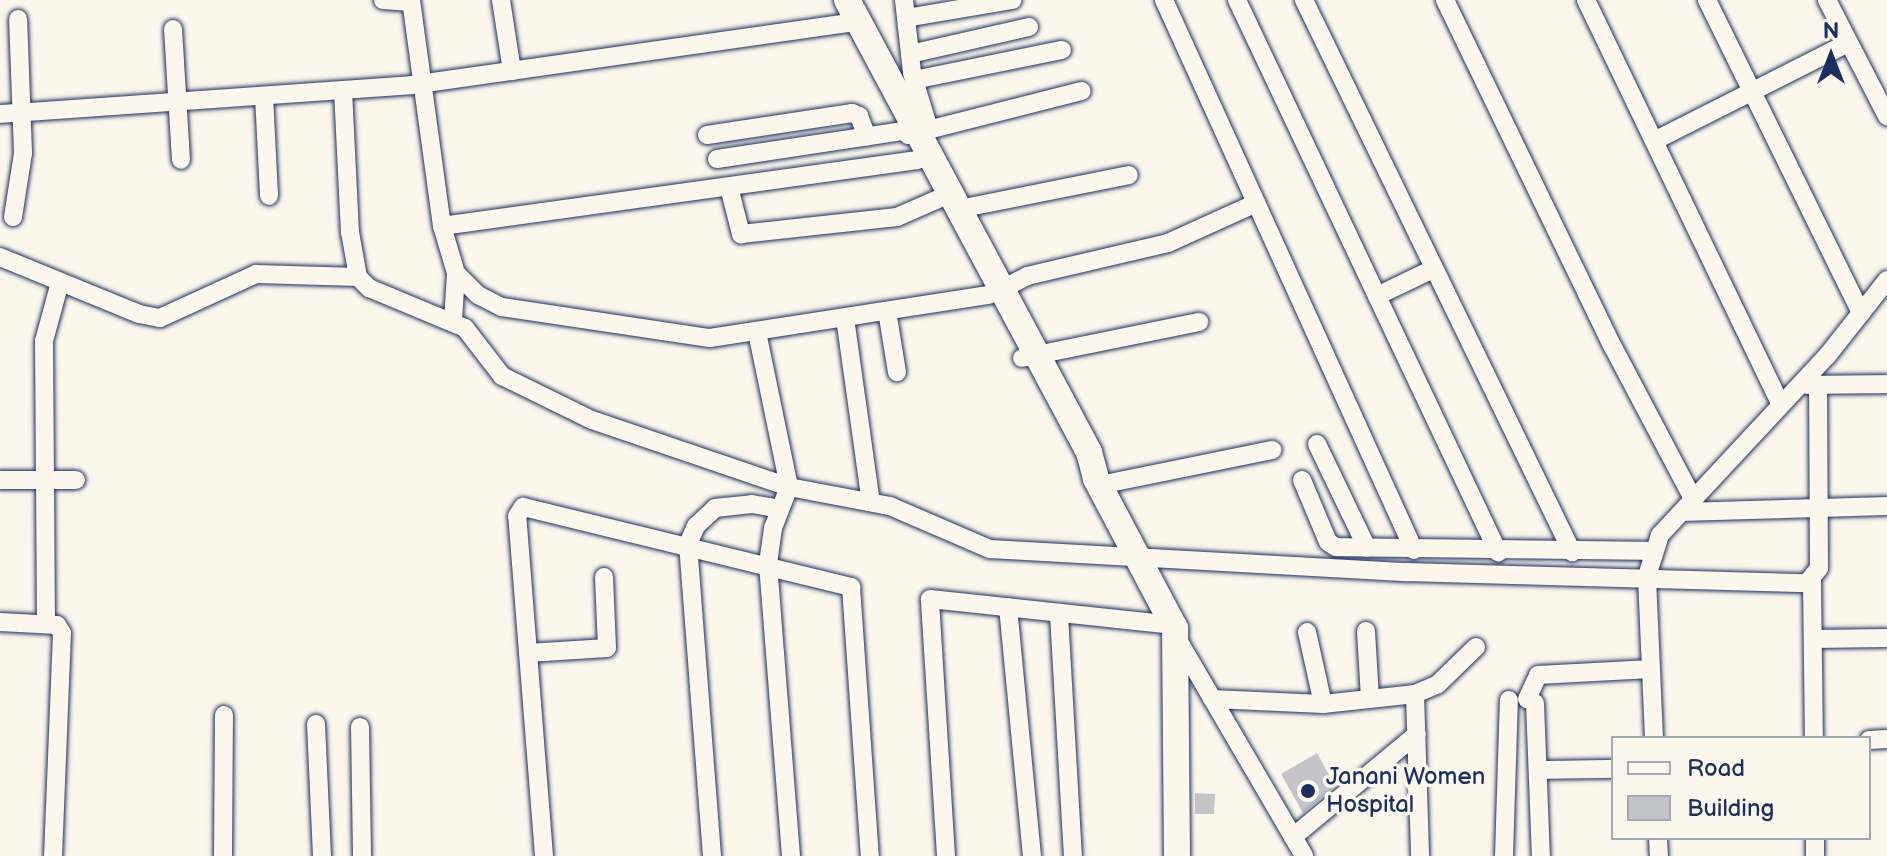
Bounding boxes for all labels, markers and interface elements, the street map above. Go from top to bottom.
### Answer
north arrow [1791,16,1871,96]
text: N [1823,18,1839,45]
legend [1611,736,1871,840]
text: Road [1687,754,1745,783]
place label: Janani Women Hospital [1326,763,1486,819]
marker: Janani Women Hospital [1297,780,1319,802]
text: Building [1687,794,1774,823]

